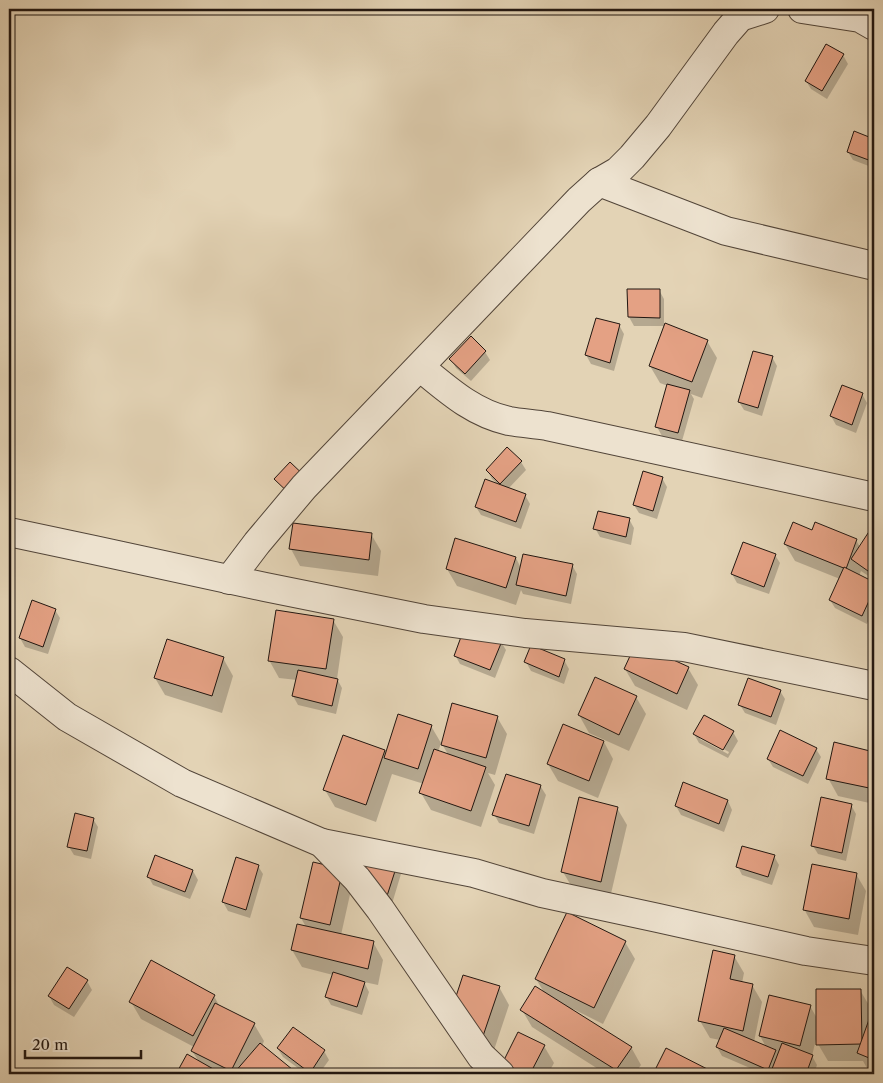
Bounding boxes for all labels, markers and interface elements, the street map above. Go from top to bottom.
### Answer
scale bar [25,1028,141,1060]
text: 20 m [32,1035,68,1054]

